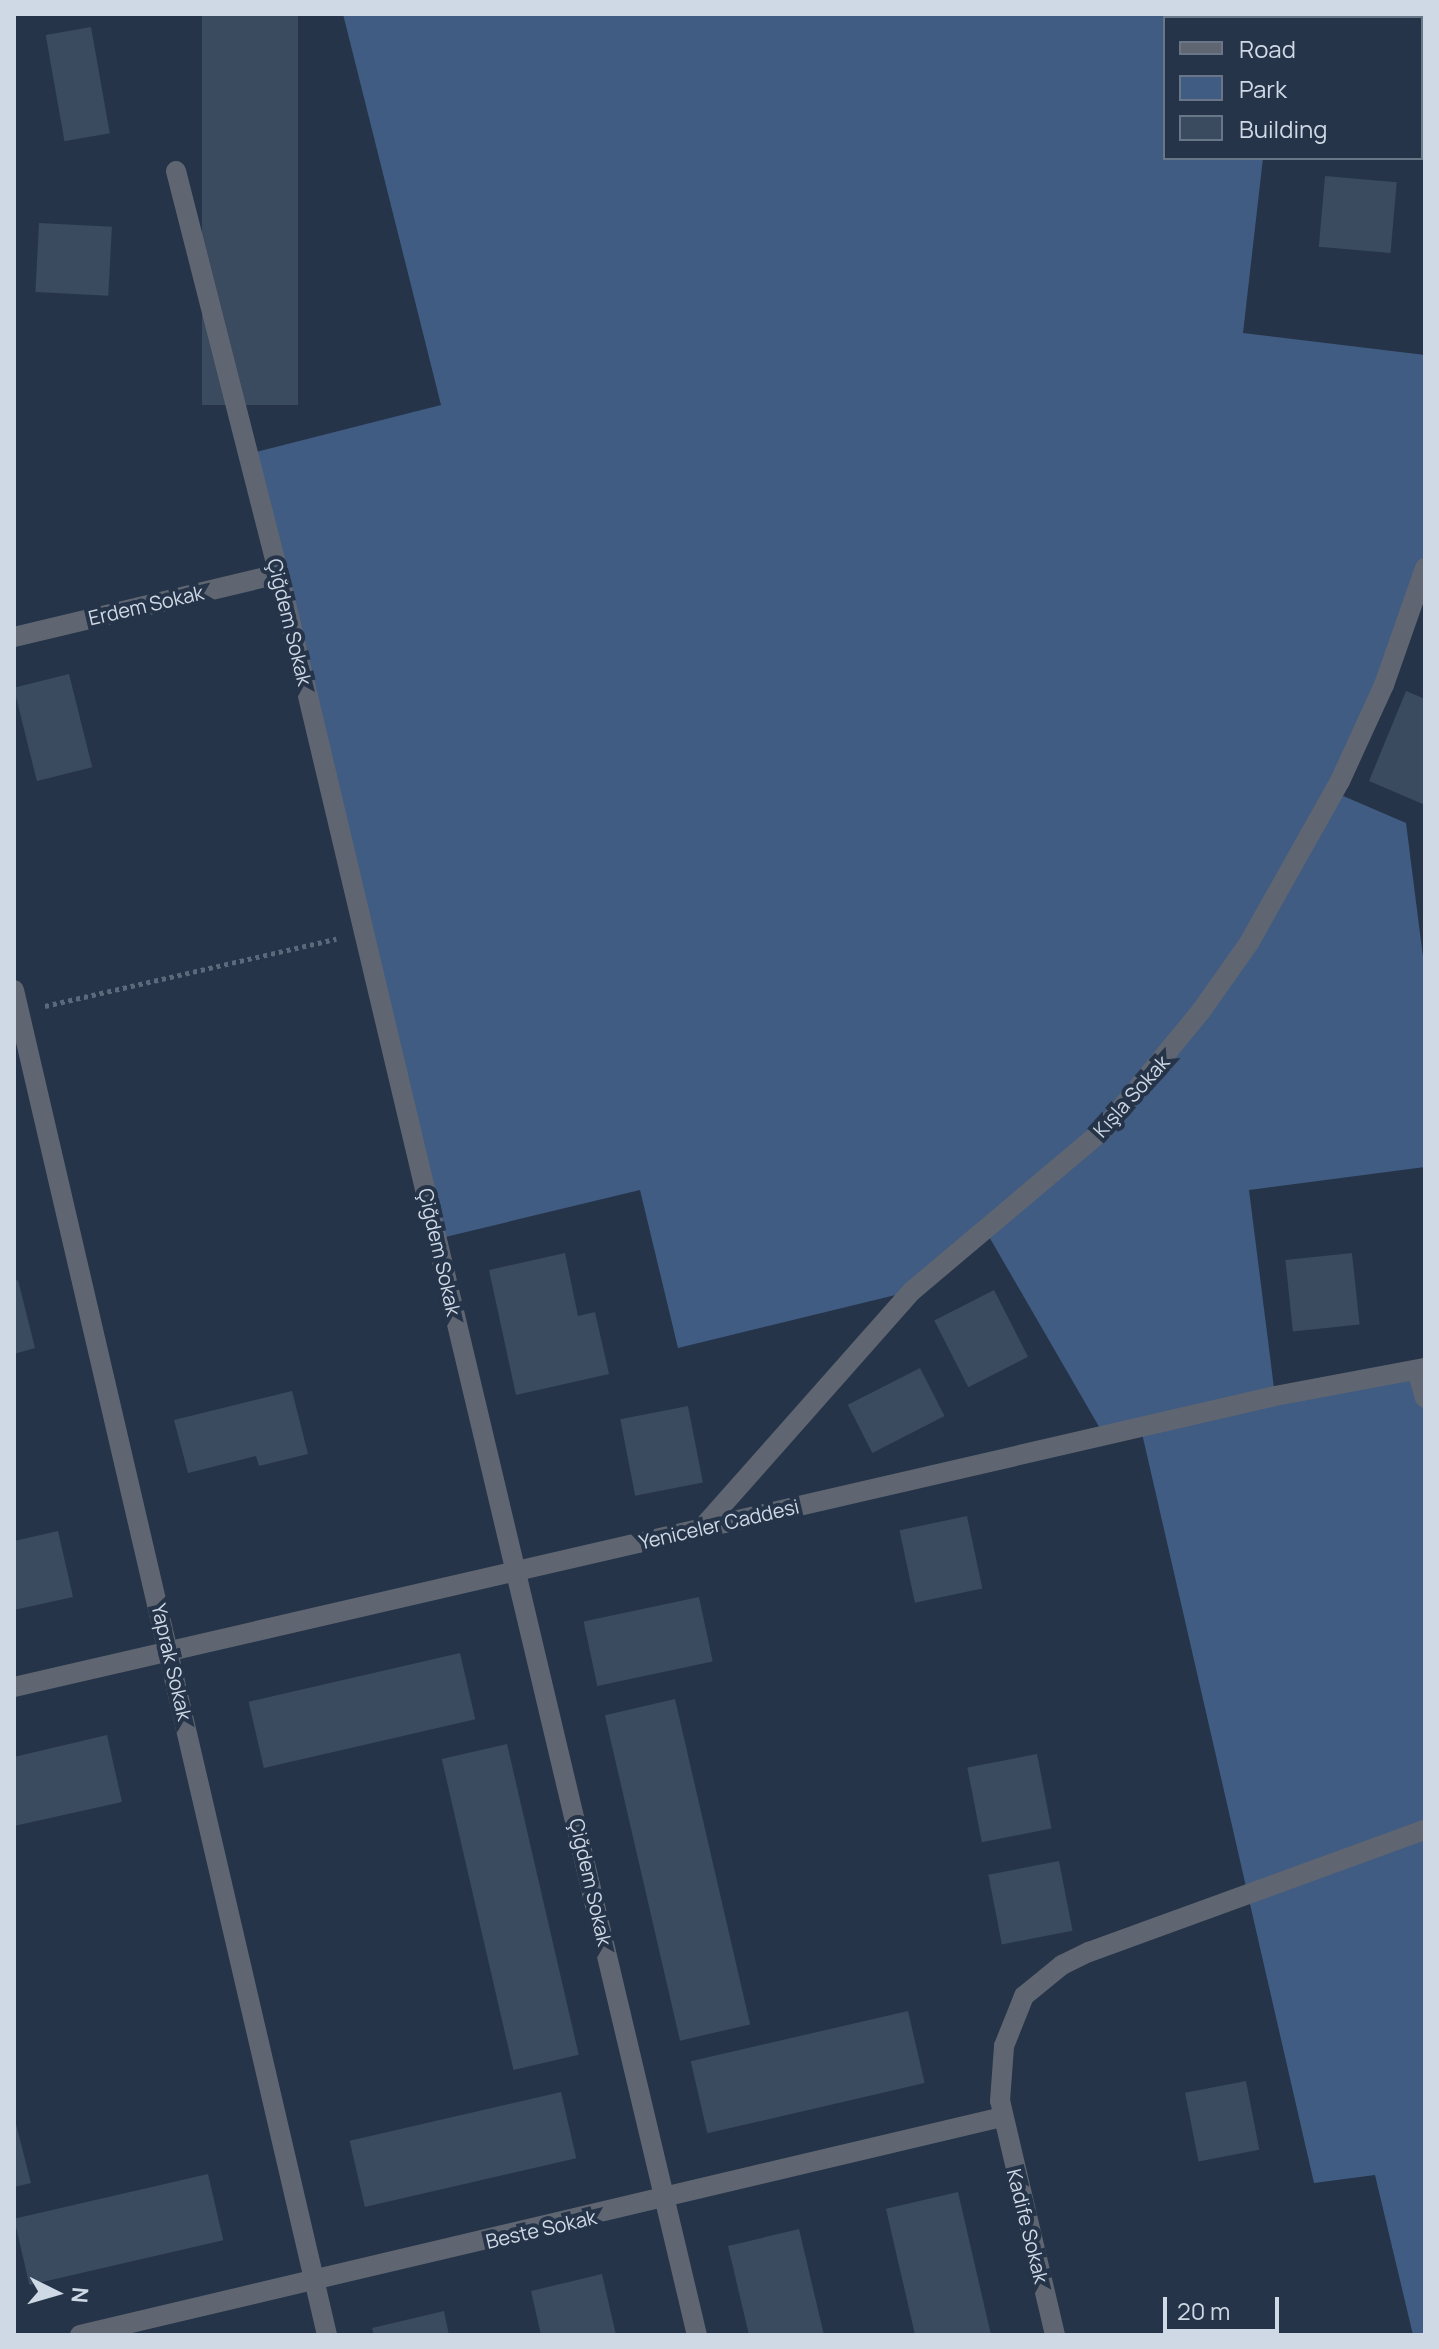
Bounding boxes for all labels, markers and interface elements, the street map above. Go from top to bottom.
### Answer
legend [1163,16,1423,160]
text: Road [1239,32,1296,65]
text: Park [1239,72,1287,105]
text: Building [1239,112,1327,145]
street label: Çiğdem Sokak [263,556,317,688]
street label: Erdem Sokak [86,580,206,630]
street label: Kışla Sokak [1088,1050,1174,1142]
street label: Çiğdem Sokak [414,1186,466,1318]
street label: Yeniceler Caddesi [637,1494,801,1554]
street label: Yaprak Sokak [147,1601,197,1723]
street label: Çiğdem Sokak [565,1816,617,1948]
street label: Kadife Sokak [1002,2166,1054,2286]
street label: Beste Sokak [483,2205,599,2253]
north arrow [16,2253,96,2333]
scale bar [1167,2281,1283,2331]
text: N [64,2286,96,2304]
text: 20 m [1177,2294,1230,2327]

